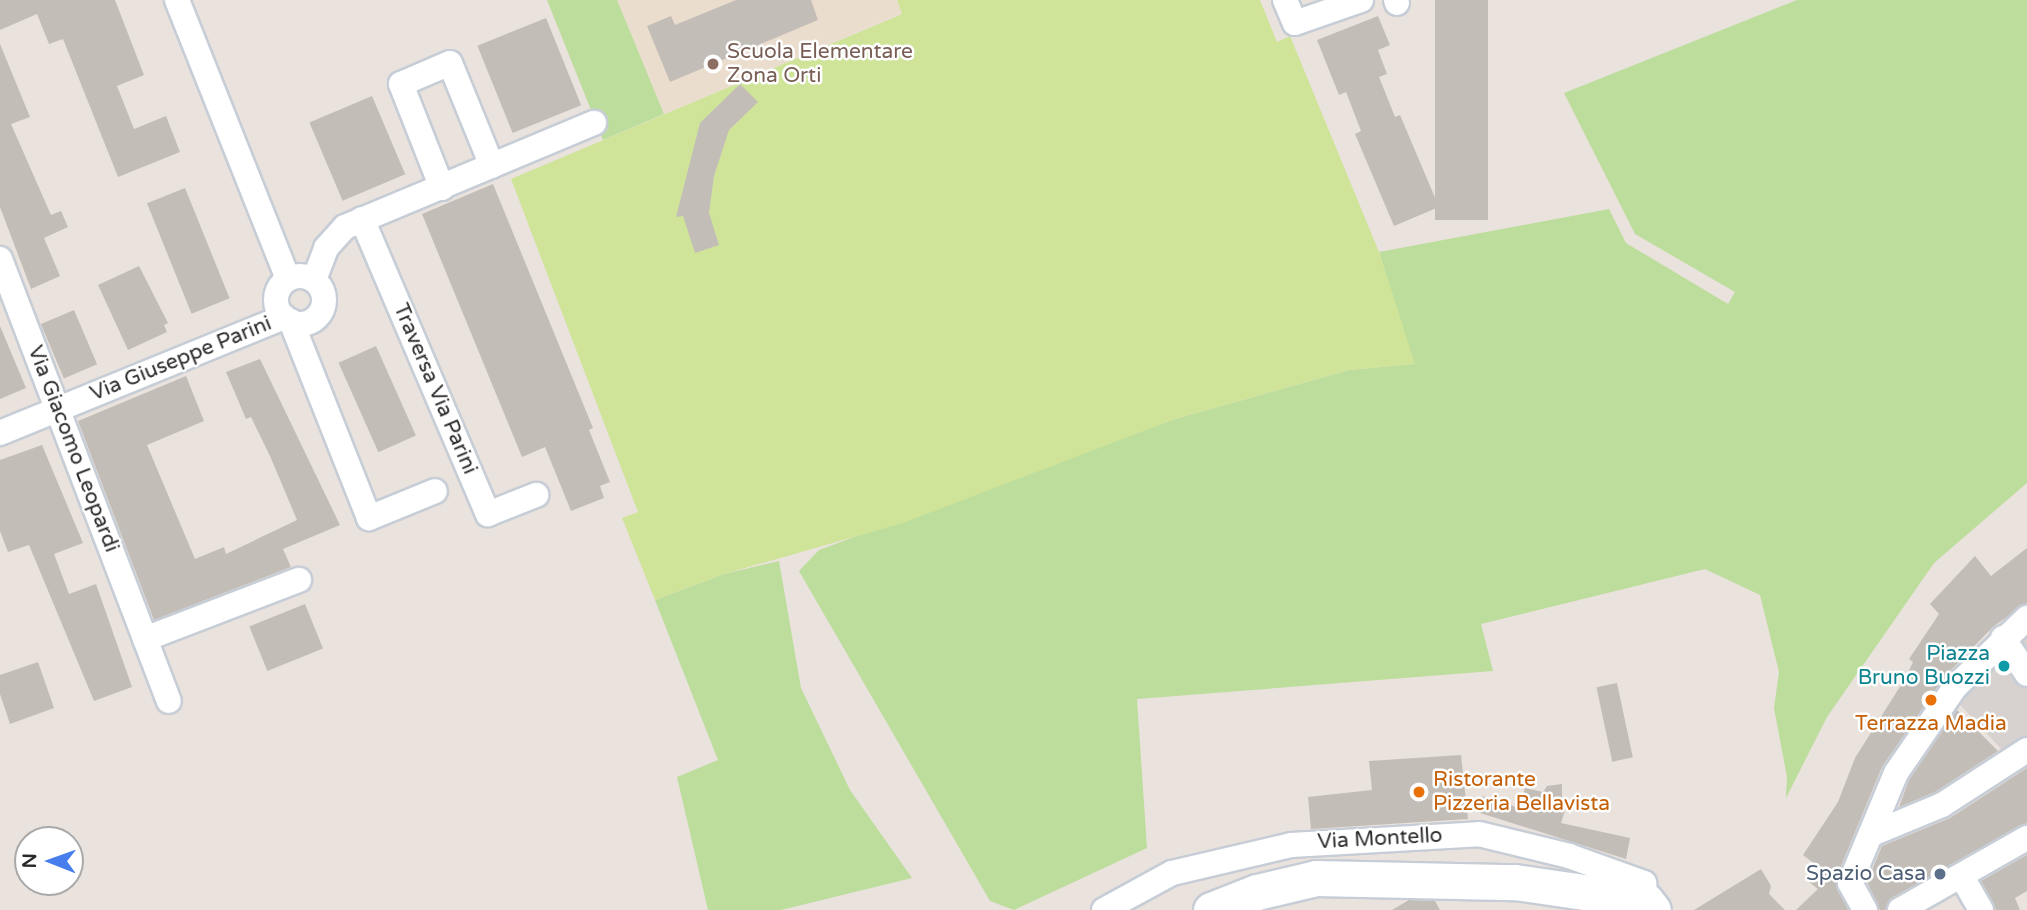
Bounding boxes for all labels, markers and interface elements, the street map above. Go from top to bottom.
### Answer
place label: Scuola Elementare Zona Orti [727,39,913,89]
marker: Scuola Elementare Zona Orti [705,56,721,72]
street label: Traversa Via Parini [388,300,482,478]
street label: Via Giuseppe Parini [87,311,275,407]
street label: Via Giacomo Leopardi [22,342,124,556]
place label: Piazza Bruno Buozzi [1858,641,1990,691]
marker: Piazza Bruno Buozzi [1996,658,2012,674]
marker: Terrazza Madia [1923,692,1939,708]
place label: Terrazza Madia [1855,711,2007,737]
place label: Ristorante Pizzeria Bellavista [1433,767,1610,817]
marker: Ristorante Pizzeria Bellavista [1411,784,1427,800]
street label: Via Montello [1317,823,1443,855]
north arrow [14,826,84,896]
text: N [19,853,41,868]
place label: Spazio Casa [1806,861,1926,887]
marker: Spazio Casa [1932,866,1948,882]

